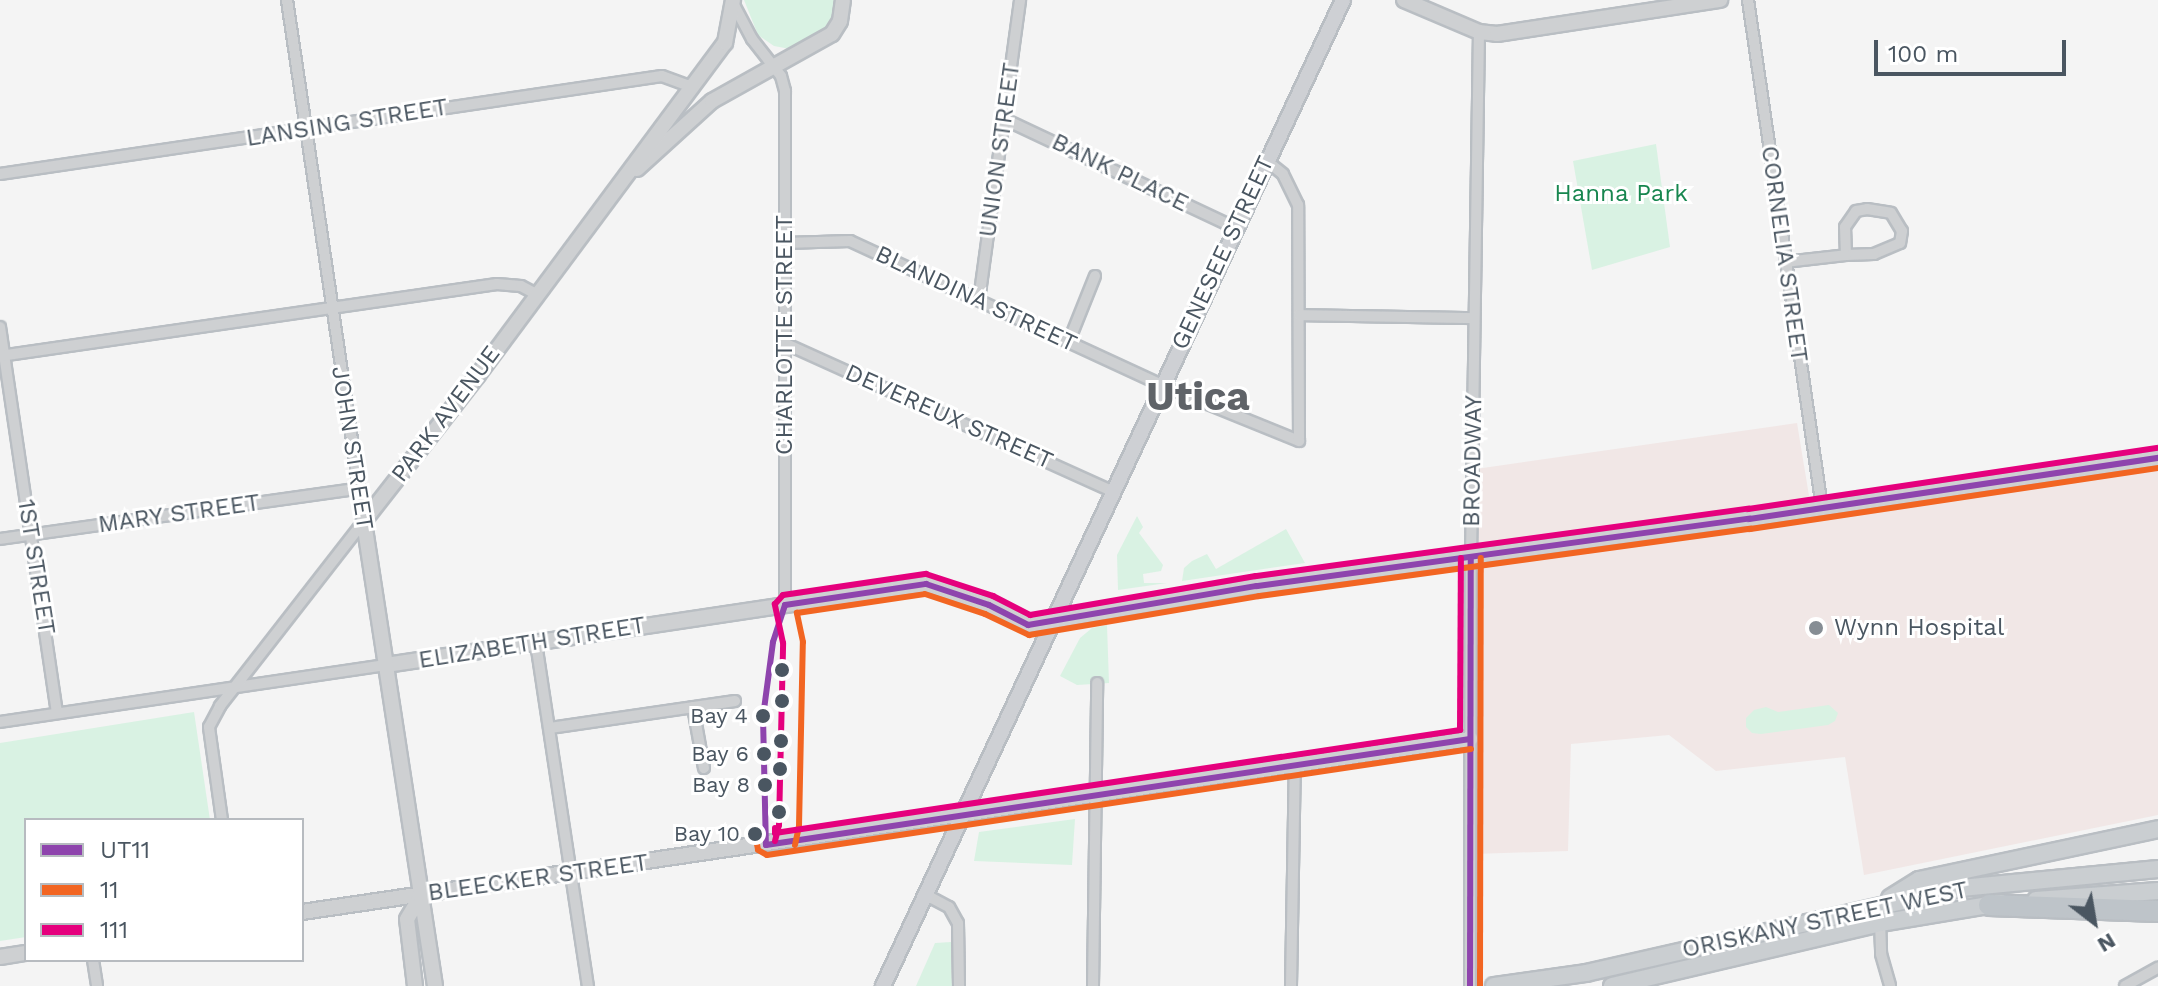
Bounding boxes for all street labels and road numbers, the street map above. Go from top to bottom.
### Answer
street label: UNION STREET [974,61,1026,239]
street label: LANSING STREET [244,93,450,153]
street label: BANK PLACE [1047,127,1193,219]
street label: CORNELIA STREET [1754,144,1814,364]
street label: GENESEE STREET [1166,152,1280,354]
street label: CHARLOTTE STREET [771,215,799,455]
street label: BLANDINA STREET [870,240,1082,358]
street label: PARK AVENUE [385,340,507,488]
street label: DEVEREUX STREET [841,358,1057,476]
street label: JOHN STREET [325,364,379,532]
street label: BROADWAY [1457,395,1489,527]
street label: MARY STREET [96,488,262,540]
street label: 1ST STREET [11,497,61,637]
street label: ELIZABETH STREET [417,611,647,675]
street label: BLEECKER STREET [426,848,650,908]
street label: ORISKANY STREET WEST [1678,875,1972,965]

